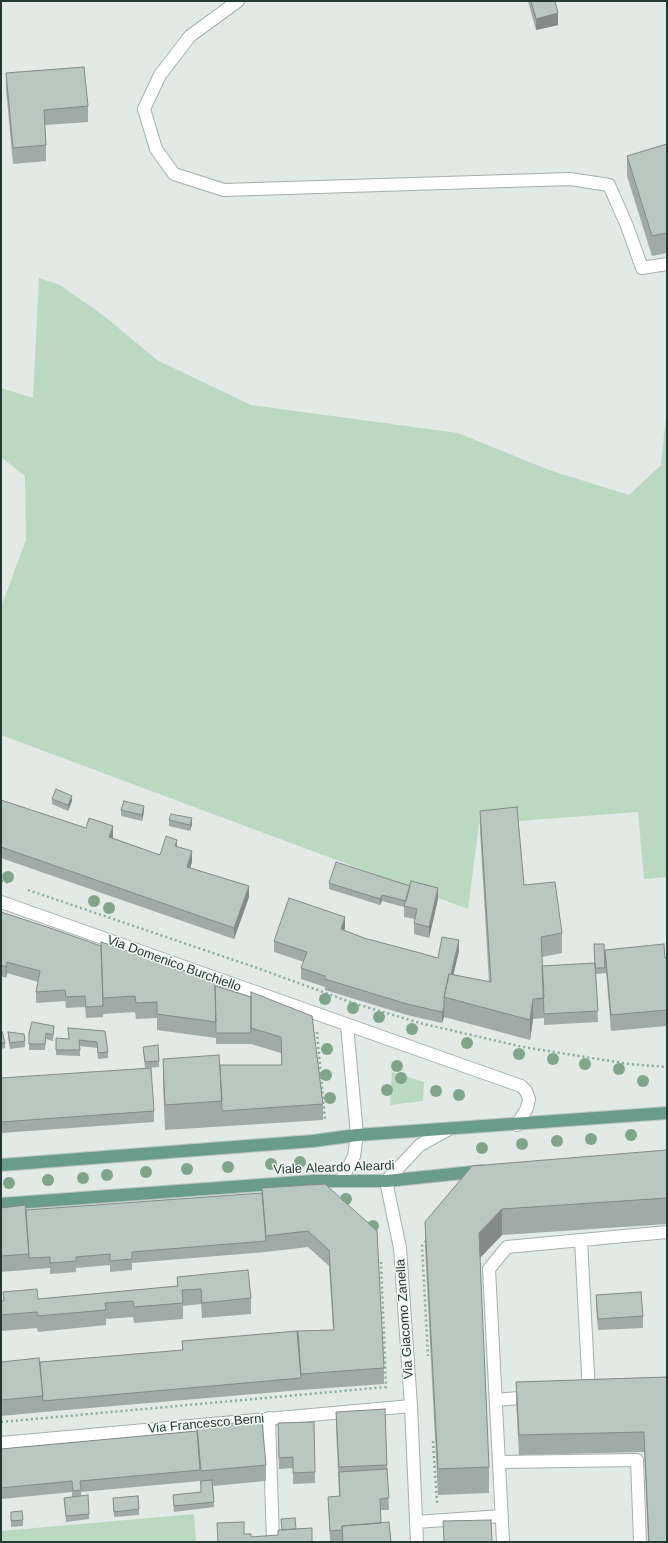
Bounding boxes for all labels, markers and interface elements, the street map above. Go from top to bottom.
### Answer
street label: Via Domenico Burchiello [105,932,243,996]
street label: Viale Aleardo Aleardi [273,1158,395,1178]
street label: Via Giacomo Zanella [393,1258,417,1380]
street label: Via Francesco Berni [147,1411,265,1437]

